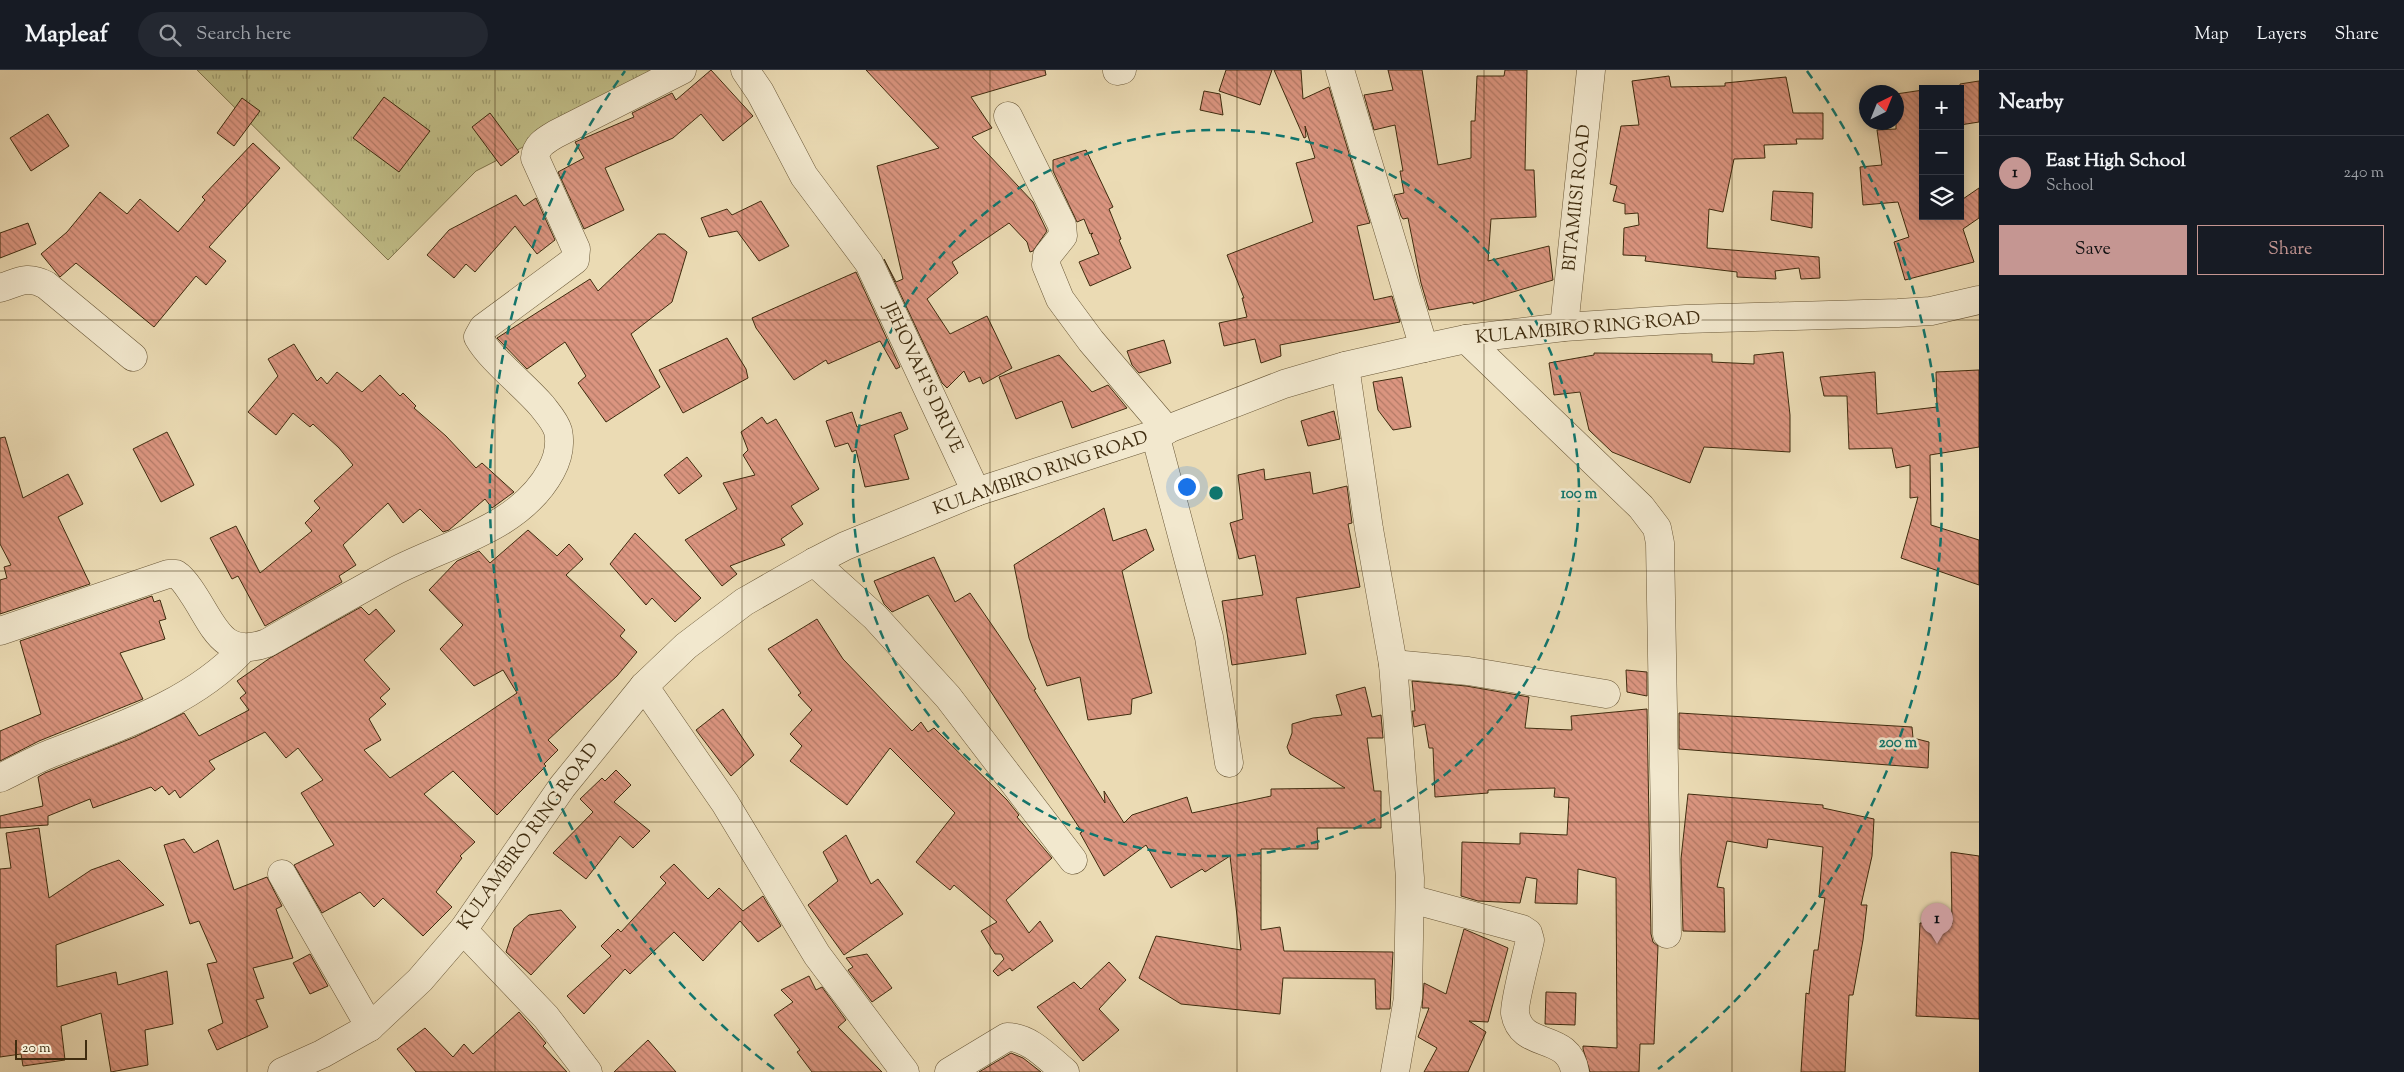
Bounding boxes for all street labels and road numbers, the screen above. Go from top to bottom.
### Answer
street label: BITAMIISI ROAD [1557,123,1599,273]
street label: JEHOVAH'S DRIVE [875,297,968,458]
street label: KULAMBIRO RING ROAD [1474,306,1702,352]
street label: KULAMBIRO RING ROAD [930,425,1152,523]
street label: KULAMBIRO RING ROAD [452,738,606,936]

